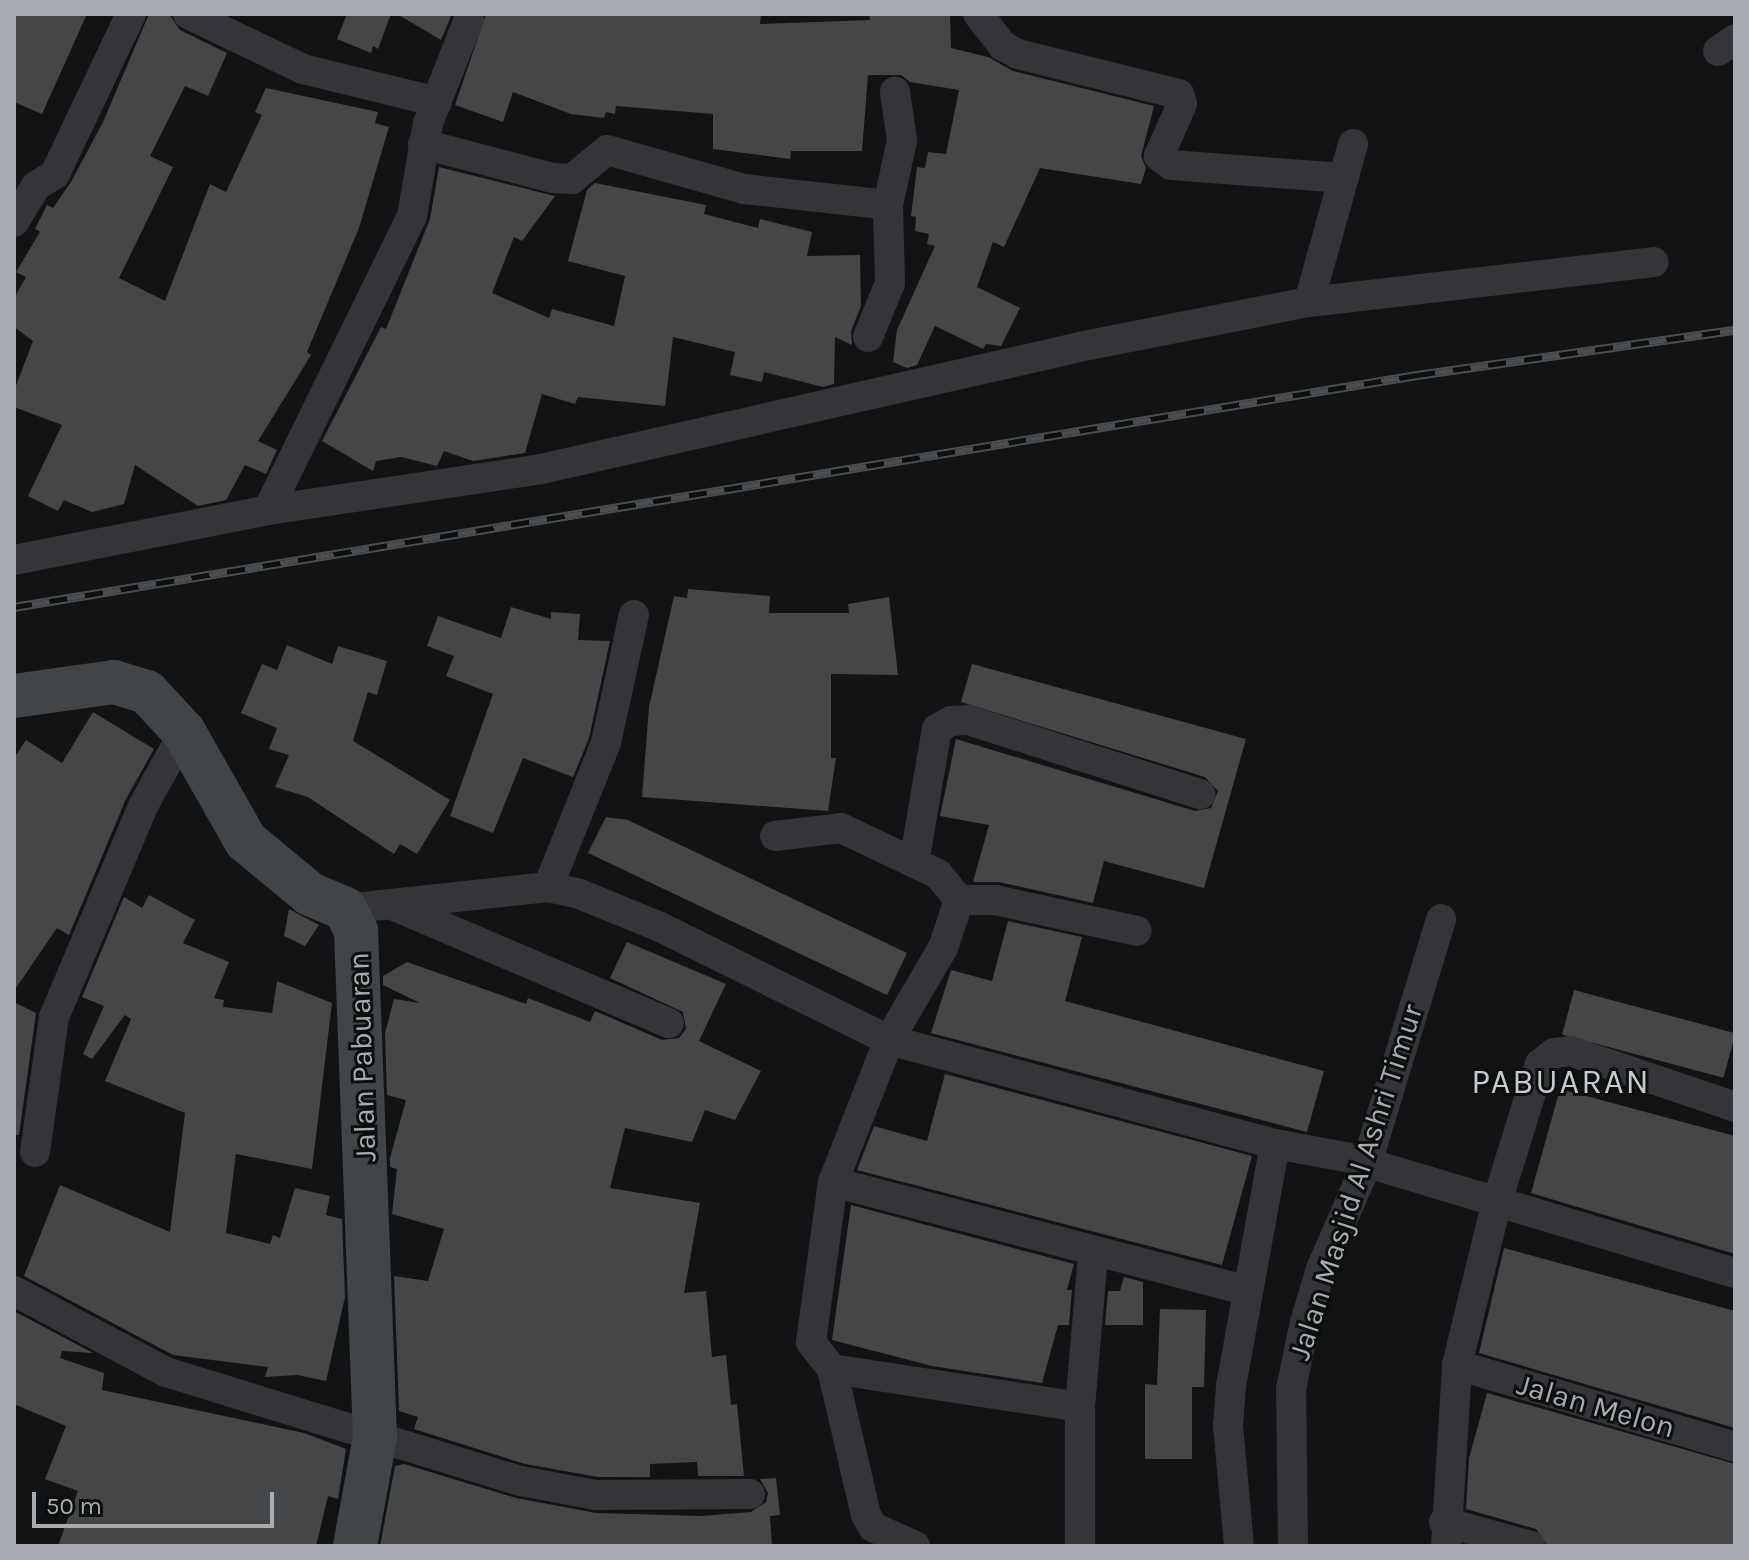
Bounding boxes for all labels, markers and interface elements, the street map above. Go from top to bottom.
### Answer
street label: Jalan Pabuaran [340,952,384,1162]
street label: Jalan Masjid Al Ashri Timur [1281,1000,1431,1364]
district label: PABUARAN [1471,1063,1651,1103]
street label: Jalan Melon [1513,1366,1679,1446]
scale bar [36,1476,278,1526]
text: 50 m [46,1492,102,1520]

